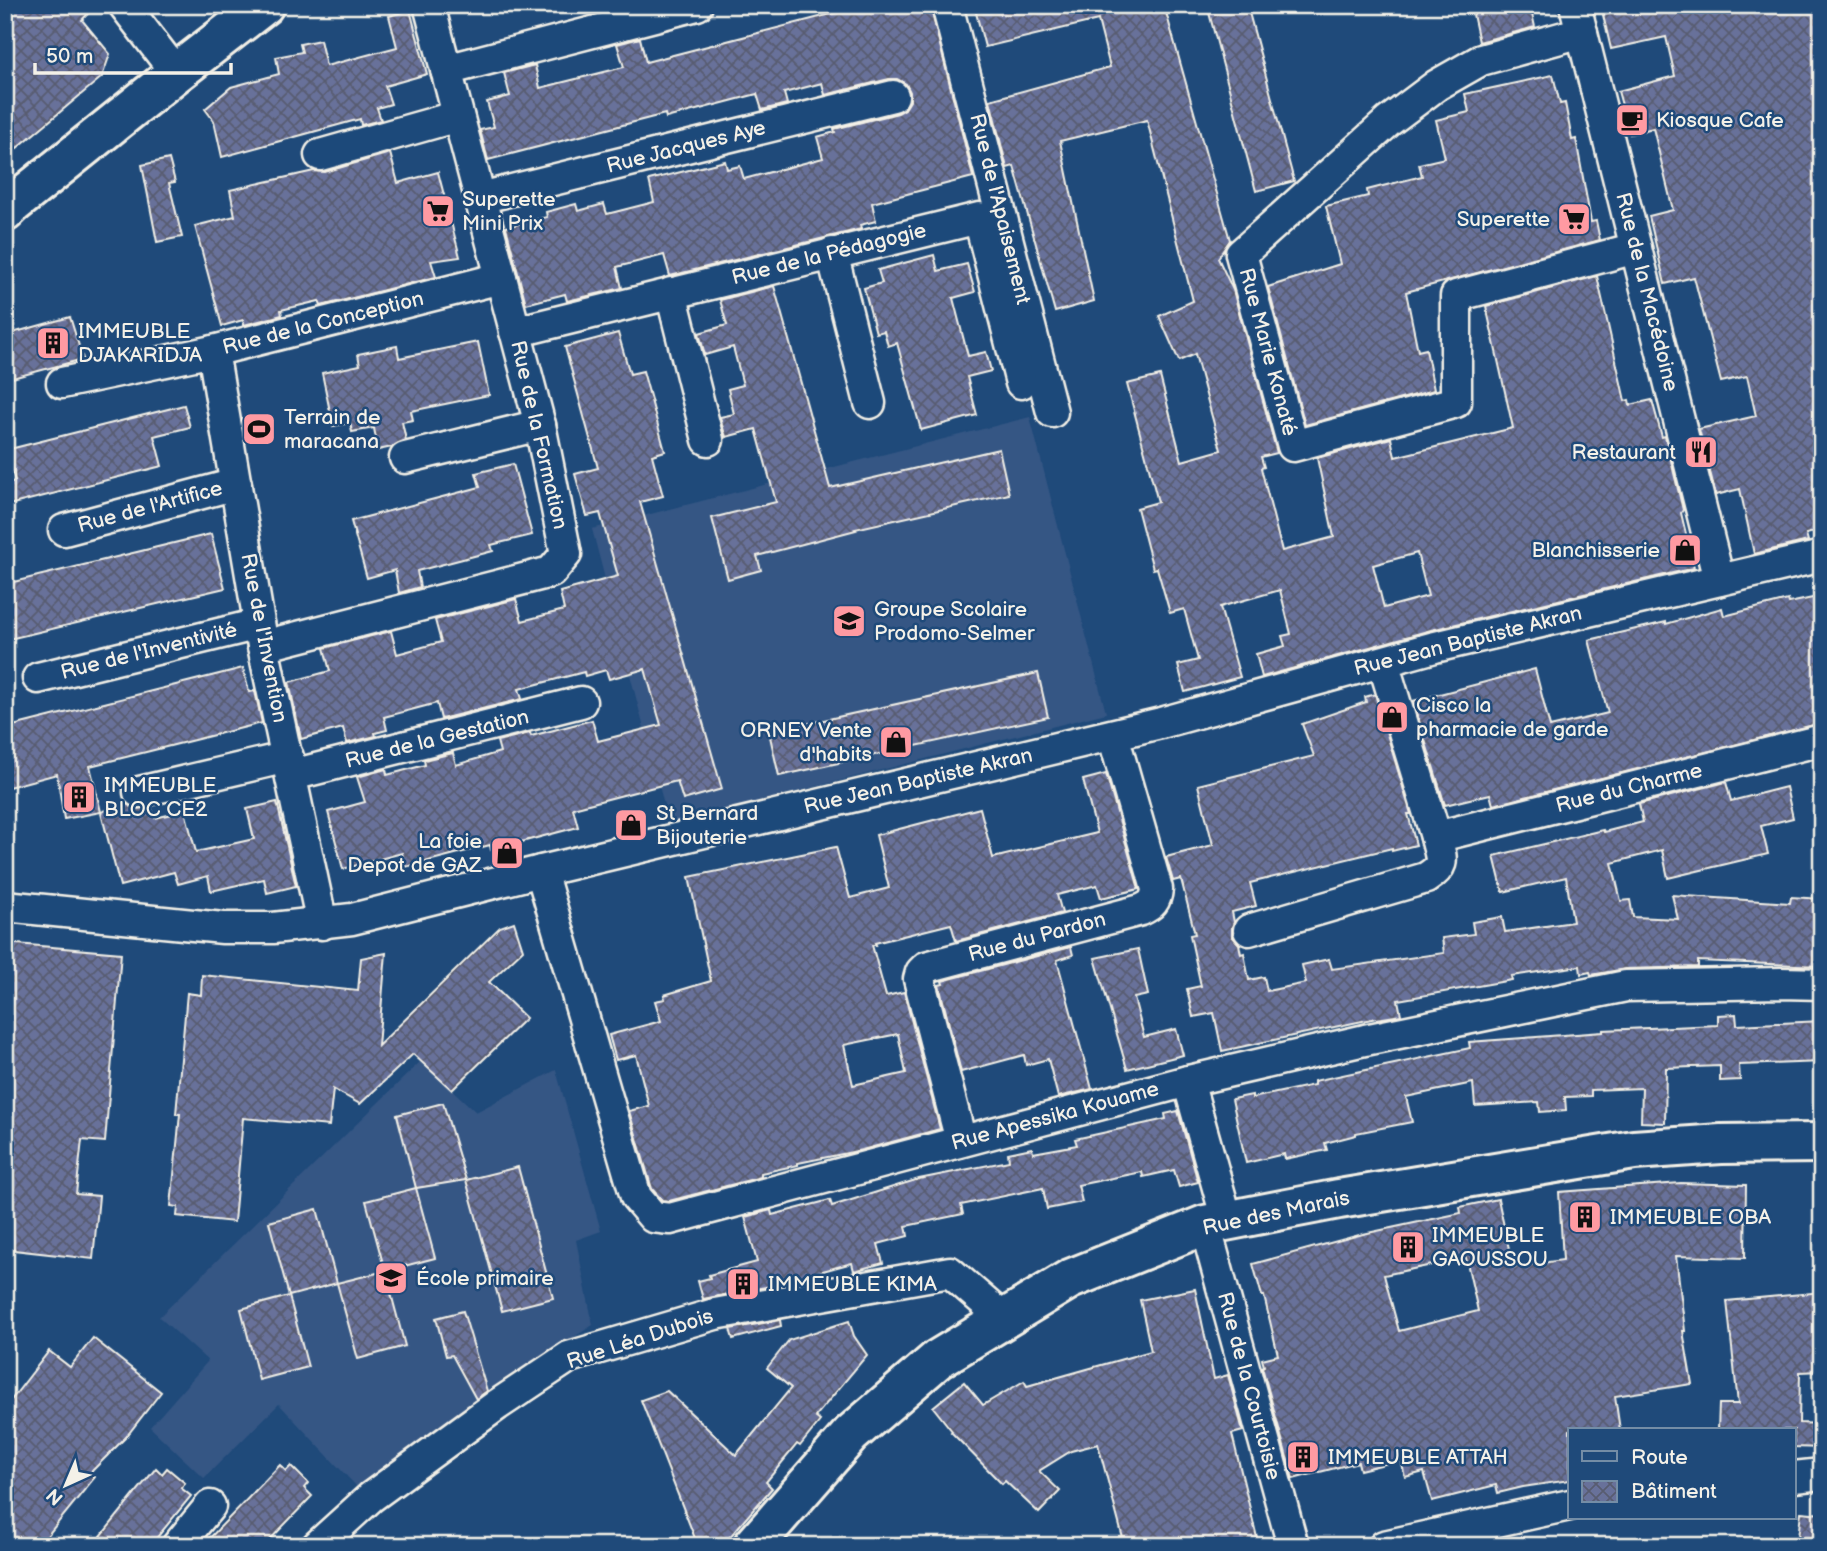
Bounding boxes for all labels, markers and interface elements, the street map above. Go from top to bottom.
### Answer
scale bar [35,32,231,76]
text: 50 m [46,44,93,69]
cafe icon: Kiosque Cafe [1613,101,1651,139]
place label: Kiosque Cafe [1656,108,1784,133]
street label: Rue de l'Apaisement [964,111,1036,308]
street label: Rue Jacques Aye [604,115,768,179]
place label: Superette Mini Prix [462,187,555,236]
street label: Rue de la Macédoine [1610,190,1684,394]
supermarket icon: Superette Mini Prix [419,192,457,230]
supermarket icon: Superette [1555,200,1593,238]
place label: Superette [1457,207,1550,232]
street label: Rue de la Pédagogie [729,218,929,290]
street label: Rue Marie Konaté [1234,265,1303,439]
street label: Rue de la Conception [220,286,426,360]
place label: IMMEUBLE DJAKARIDJA [78,319,202,368]
building icon: IMMEUBLE DJAKARIDJA [34,324,72,362]
street label: Rue de la Formation [505,338,573,532]
place label: Terrain de maracana [284,405,380,454]
sports icon: Terrain de maracana [240,410,278,448]
restaurant icon: Restaurant [1682,433,1720,471]
place label: Restaurant [1571,440,1677,465]
street label: Rue de l'Artifice [75,476,225,538]
shop icon: Blanchisserie [1666,531,1704,569]
place label: Blanchisserie [1531,538,1660,563]
street label: Rue de l'Invention [235,551,293,725]
place label: Groupe Scolaire Prodomo-Selmer [874,597,1035,646]
street label: Rue Jean Baptiste Akran [1351,601,1585,681]
school or university icon: Groupe Scolaire Prodomo-Selmer [830,602,868,640]
street label: Rue de l'Inventivité [58,617,240,685]
place label: Cisco la pharmacie de garde [1416,693,1609,742]
shop icon: Cisco la pharmacie de garde [1373,698,1411,736]
street label: Rue de la Gestation [343,704,531,774]
place label: ORNEY Vente d'habits [740,718,872,767]
shop icon: ORNEY Vente d'habits [877,723,915,761]
street label: Rue Jean Baptiste Akran [801,743,1035,819]
street label: Rue du Charme [1553,758,1705,818]
place label: IMMEUBLE BLOC CE2 [104,773,216,822]
building icon: IMMEUBLE BLOC CE2 [60,778,98,816]
place label: St Bernard Bijouterie [656,801,758,850]
shop icon: St Bernard Bijouterie [612,806,650,844]
place label: La foie Depot de GAZ [347,829,482,878]
shop icon: La foie Depot de GAZ [488,834,526,872]
street label: Rue du Pardon [965,907,1109,967]
street label: Rue Apessika Kouame [948,1076,1162,1156]
street label: Rue des Marais [1200,1185,1352,1241]
building icon: IMMEUBLE OBA [1566,1198,1604,1236]
place label: IMMEUBLE OBA [1610,1205,1771,1230]
place label: IMMEUBLE GAOUSSOU [1432,1223,1548,1272]
building icon: IMMEUBLE GAOUSSOU [1389,1228,1427,1266]
school or university icon: École primaire [372,1259,410,1297]
building icon: IMMEUBLE KIMA [724,1265,762,1303]
place label: École primaire [416,1266,554,1291]
place label: IMMEUBLE KIMA [768,1272,937,1297]
street label: Rue de la Courtoisie [1212,1289,1286,1483]
street label: Rue Léa Dubois [564,1304,716,1374]
legend [1568,1428,1796,1520]
building icon: IMMEUBLE ATTAH [1284,1438,1322,1476]
place label: IMMEUBLE ATTAH [1328,1445,1508,1470]
text: Route [1631,1445,1688,1470]
north arrow [32,1450,102,1520]
text: Bâtiment [1631,1479,1717,1504]
text: N [42,1483,68,1509]

